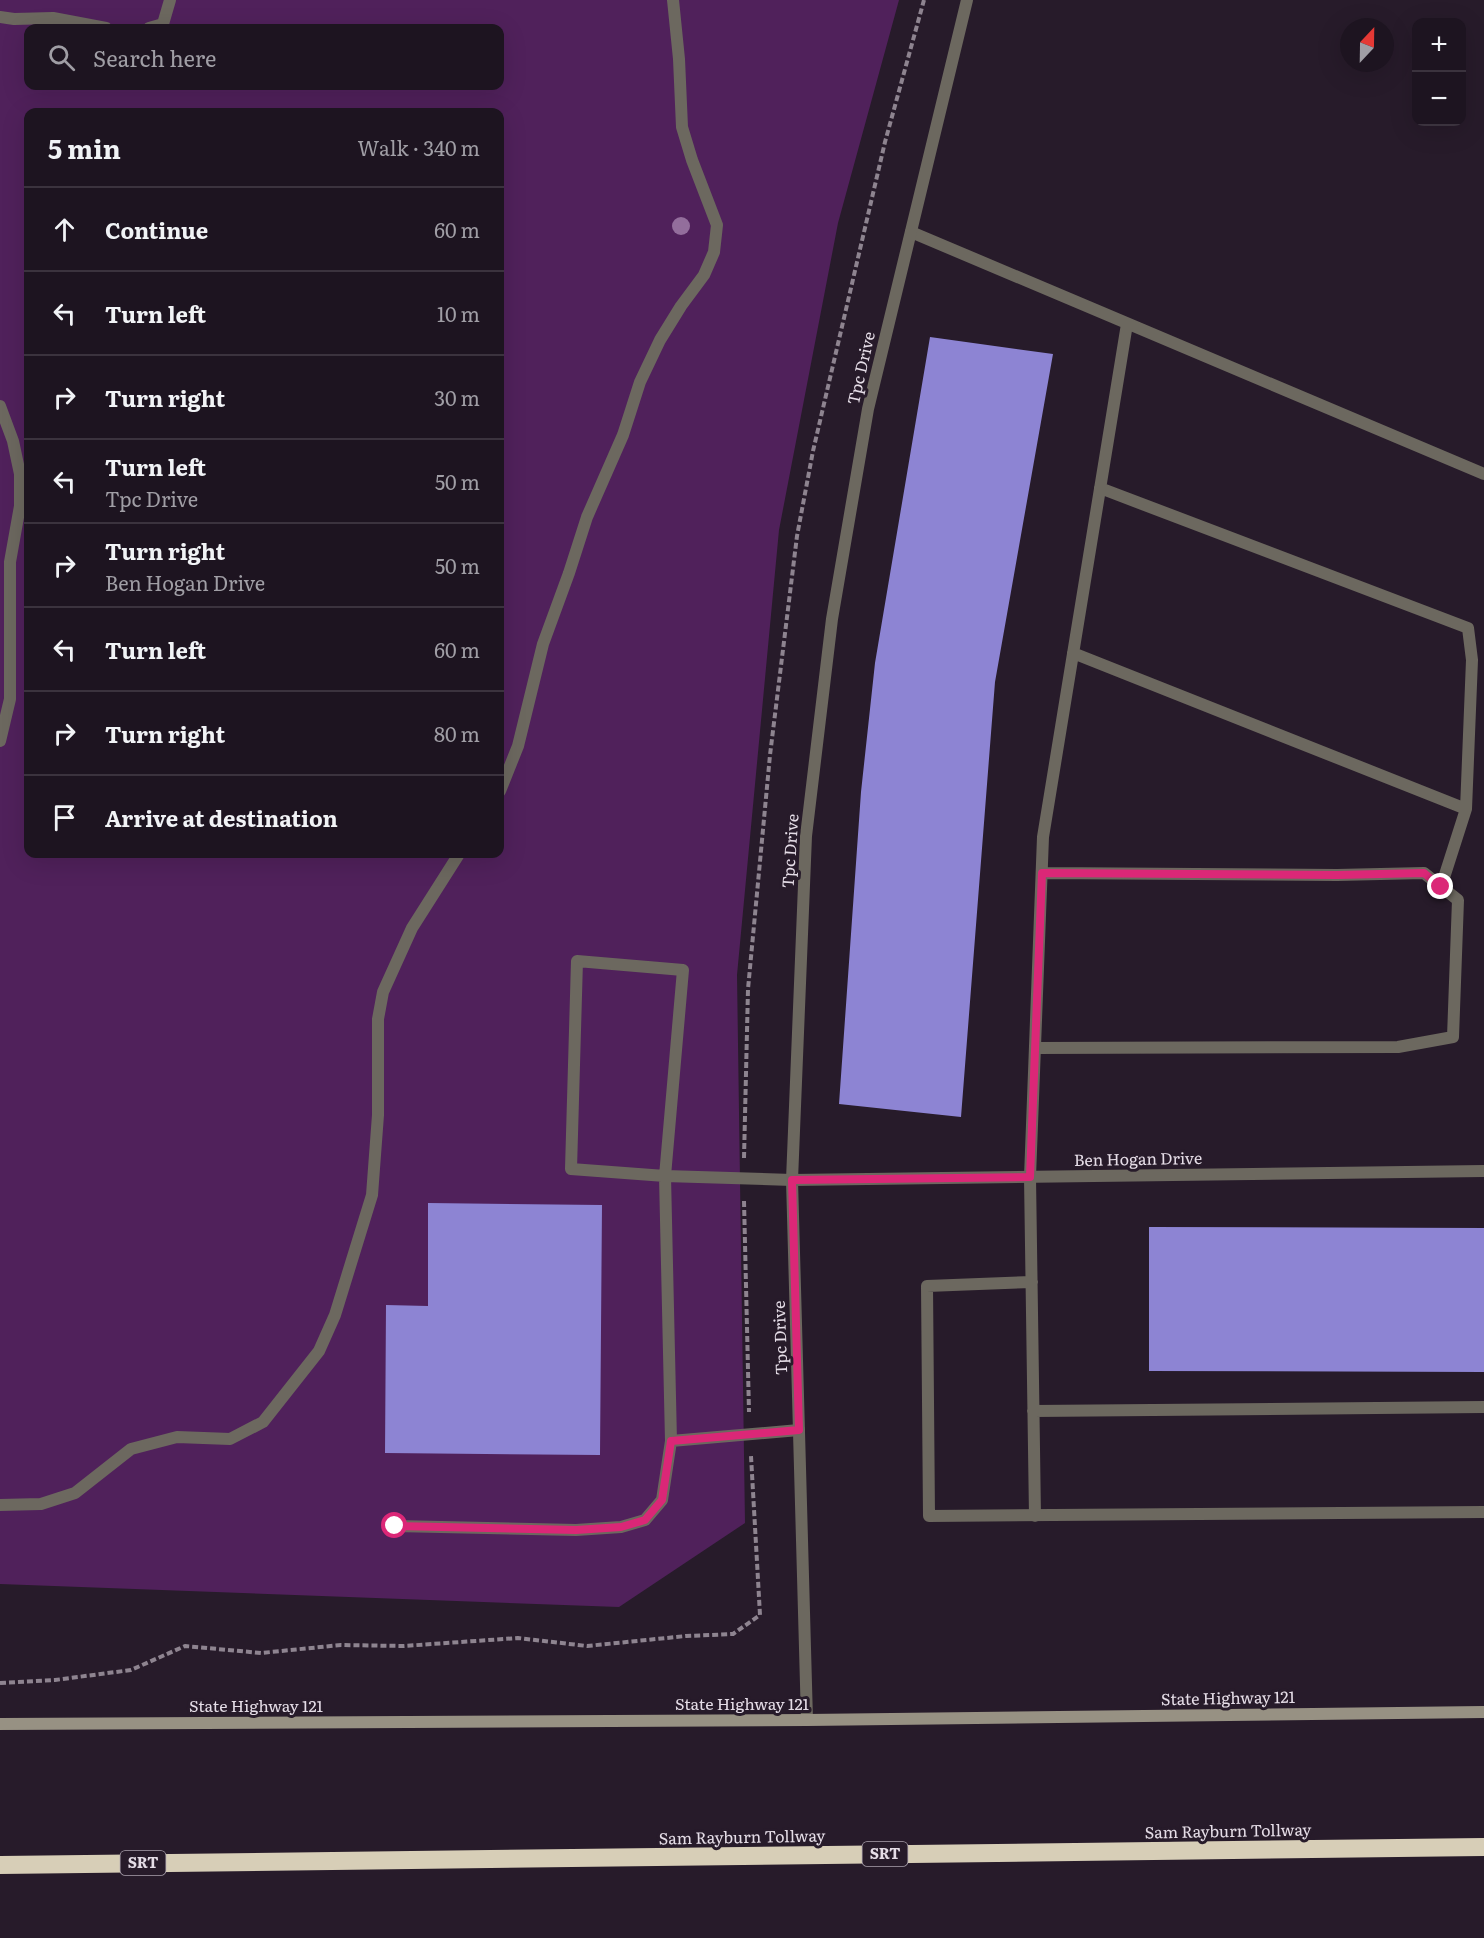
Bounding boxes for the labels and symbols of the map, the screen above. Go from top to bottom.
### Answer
north arrow [1340,18,1394,72]
street label: Tpc Drive [840,329,880,407]
street label: Tpc Drive [774,813,804,889]
route end [1427,873,1453,899]
street label: Ben Hogan Drive [1074,1145,1202,1171]
street label: Tpc Drive [766,1300,792,1376]
route start [381,1512,407,1538]
street label: State Highway 121 [1161,1684,1296,1710]
street label: State Highway 121 [675,1691,810,1715]
street label: State Highway 121 [189,1693,324,1717]
street label: Sam Rayburn Tollway [1144,1817,1312,1843]
street label: Sam Rayburn Tollway [658,1823,826,1849]
road number: SRT [862,1842,908,1866]
road number: SRT [120,1851,166,1875]

